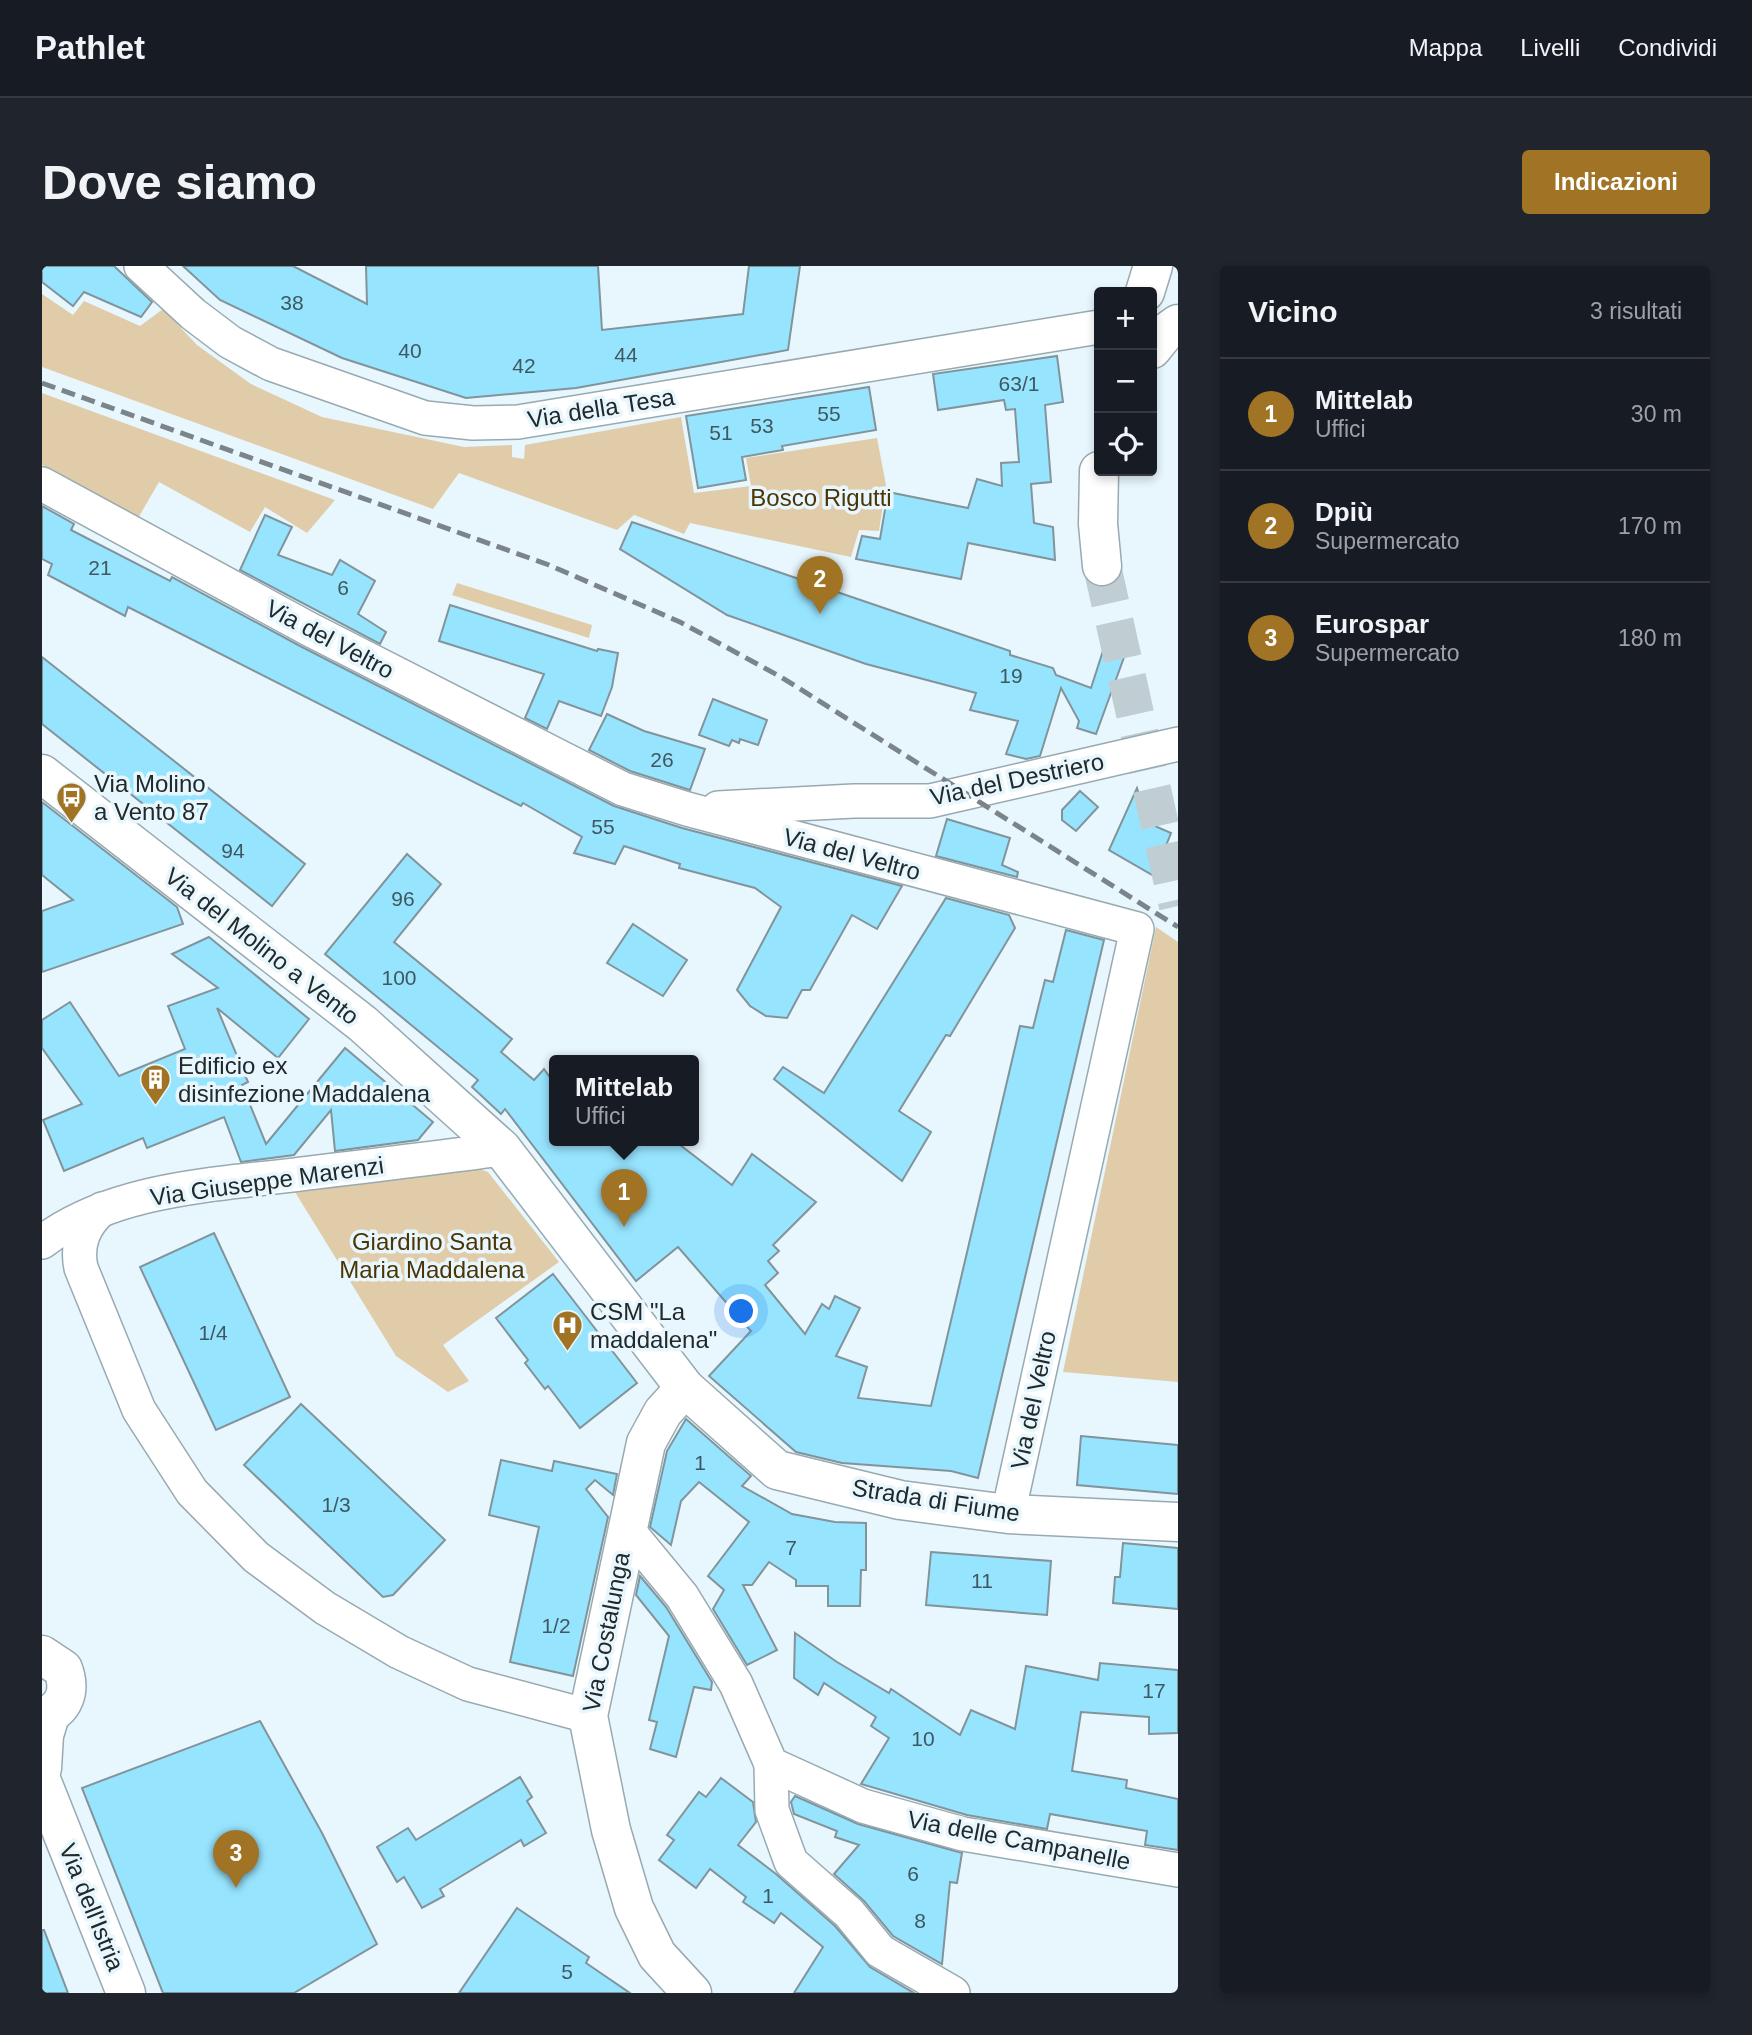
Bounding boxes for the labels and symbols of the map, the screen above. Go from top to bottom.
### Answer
house number: 38 [280,291,304,314]
house number: 40 [398,339,422,362]
house number: 44 [614,343,638,366]
house number: 42 [512,354,536,377]
house number: 63/1 [999,372,1039,395]
street label: Via della Tesa [526,383,677,433]
house number: 55 [817,402,841,425]
house number: 53 [750,414,774,437]
house number: 51 [709,421,733,444]
park label: Bosco Rigutti [750,484,892,511]
house number: 21 [88,556,112,579]
pin: 2 [797,556,843,614]
house number: 6 [337,576,349,599]
street label: Via del Veltro [261,594,399,684]
house number: 19 [999,664,1023,687]
street label: Via del Destriero [928,747,1106,811]
house number: 26 [650,748,674,771]
place label: Via Molino a Vento 87 [94,770,209,825]
bus stop icon: Via Molino a Vento 87 [54,780,88,824]
house number: 55 [591,815,615,838]
street label: Via del Veltro [780,823,924,885]
house number: 94 [221,839,245,862]
street label: Via del Molino a Vento [160,862,364,1030]
house number: 96 [391,887,415,910]
house number: 100 [381,966,417,989]
place label: Edificio ex disinfezione Maddalena [178,1052,431,1107]
building icon: Edificio ex disinfezione Maddalena [138,1062,172,1106]
street label: Via Giuseppe Marenzi [148,1151,386,1211]
pin: 1 [601,1169,647,1227]
park label: Giardino Santa Maria Maddalena [339,1228,525,1283]
your location [724,1294,758,1328]
place label: CSM "La maddalena" [590,1298,717,1353]
hospital icon: CSM "La maddalena" [550,1308,584,1352]
house number: 1/4 [198,1321,228,1344]
street label: Via del Veltro [1005,1328,1061,1472]
house number: 1 [694,1451,706,1474]
street label: Strada di Fiume [850,1473,1022,1527]
house number: 1/3 [321,1493,351,1516]
house number: 7 [785,1536,797,1559]
street label: Via Costalunga [577,1549,635,1714]
house number: 11 [971,1569,993,1592]
house number: 1/2 [541,1614,571,1637]
house number: 17 [1142,1679,1166,1702]
house number: 10 [911,1727,935,1750]
street label: Via delle Campanelle [905,1805,1133,1875]
pin: 3 [213,1830,259,1888]
street label: Via dell'Istria [54,1839,130,1975]
house number: 6 [907,1862,919,1885]
house number: 1 [762,1884,774,1907]
house number: 8 [914,1909,926,1932]
house number: 5 [561,1960,573,1983]

